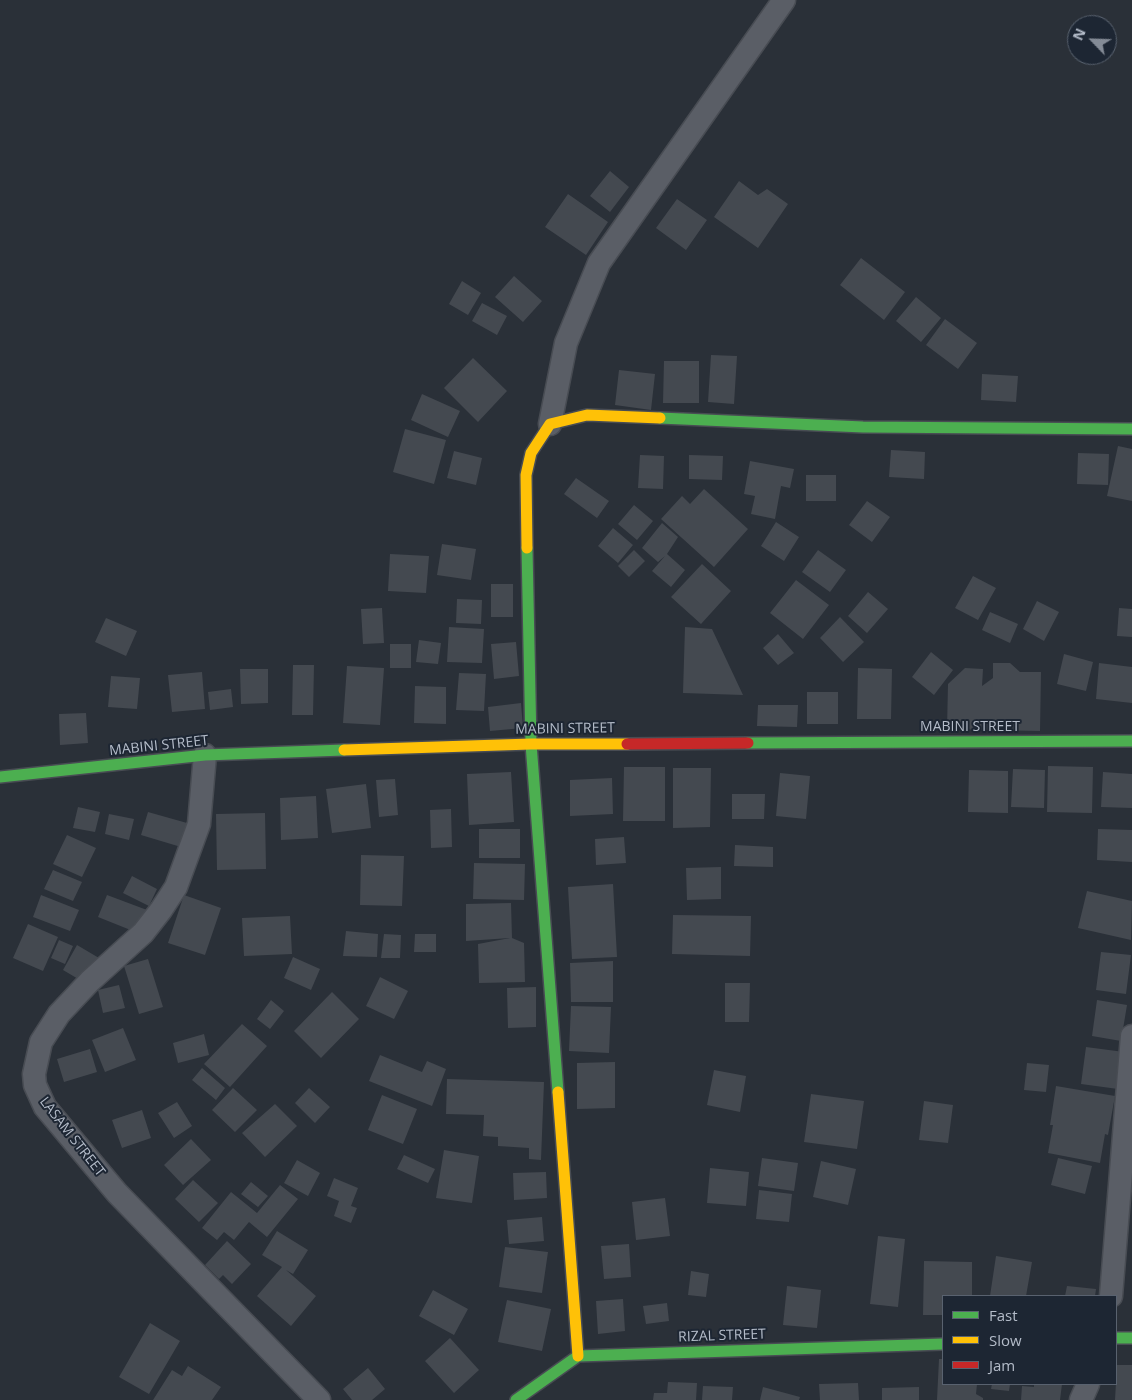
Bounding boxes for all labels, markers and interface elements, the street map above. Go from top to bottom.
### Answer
north arrow [1067,15,1117,65]
text: N [1068,25,1090,43]
street label: MABINI STREET [920,719,1020,735]
street label: MABINI STREET [515,720,615,738]
street label: MABINI STREET [109,732,209,760]
street label: LASAM STREET [36,1094,108,1180]
legend [942,1295,1117,1385]
text: Fast [989,1305,1018,1325]
street label: RIZAL STREET [678,1326,766,1346]
text: Slow [989,1330,1022,1350]
text: Jam [989,1355,1015,1375]

